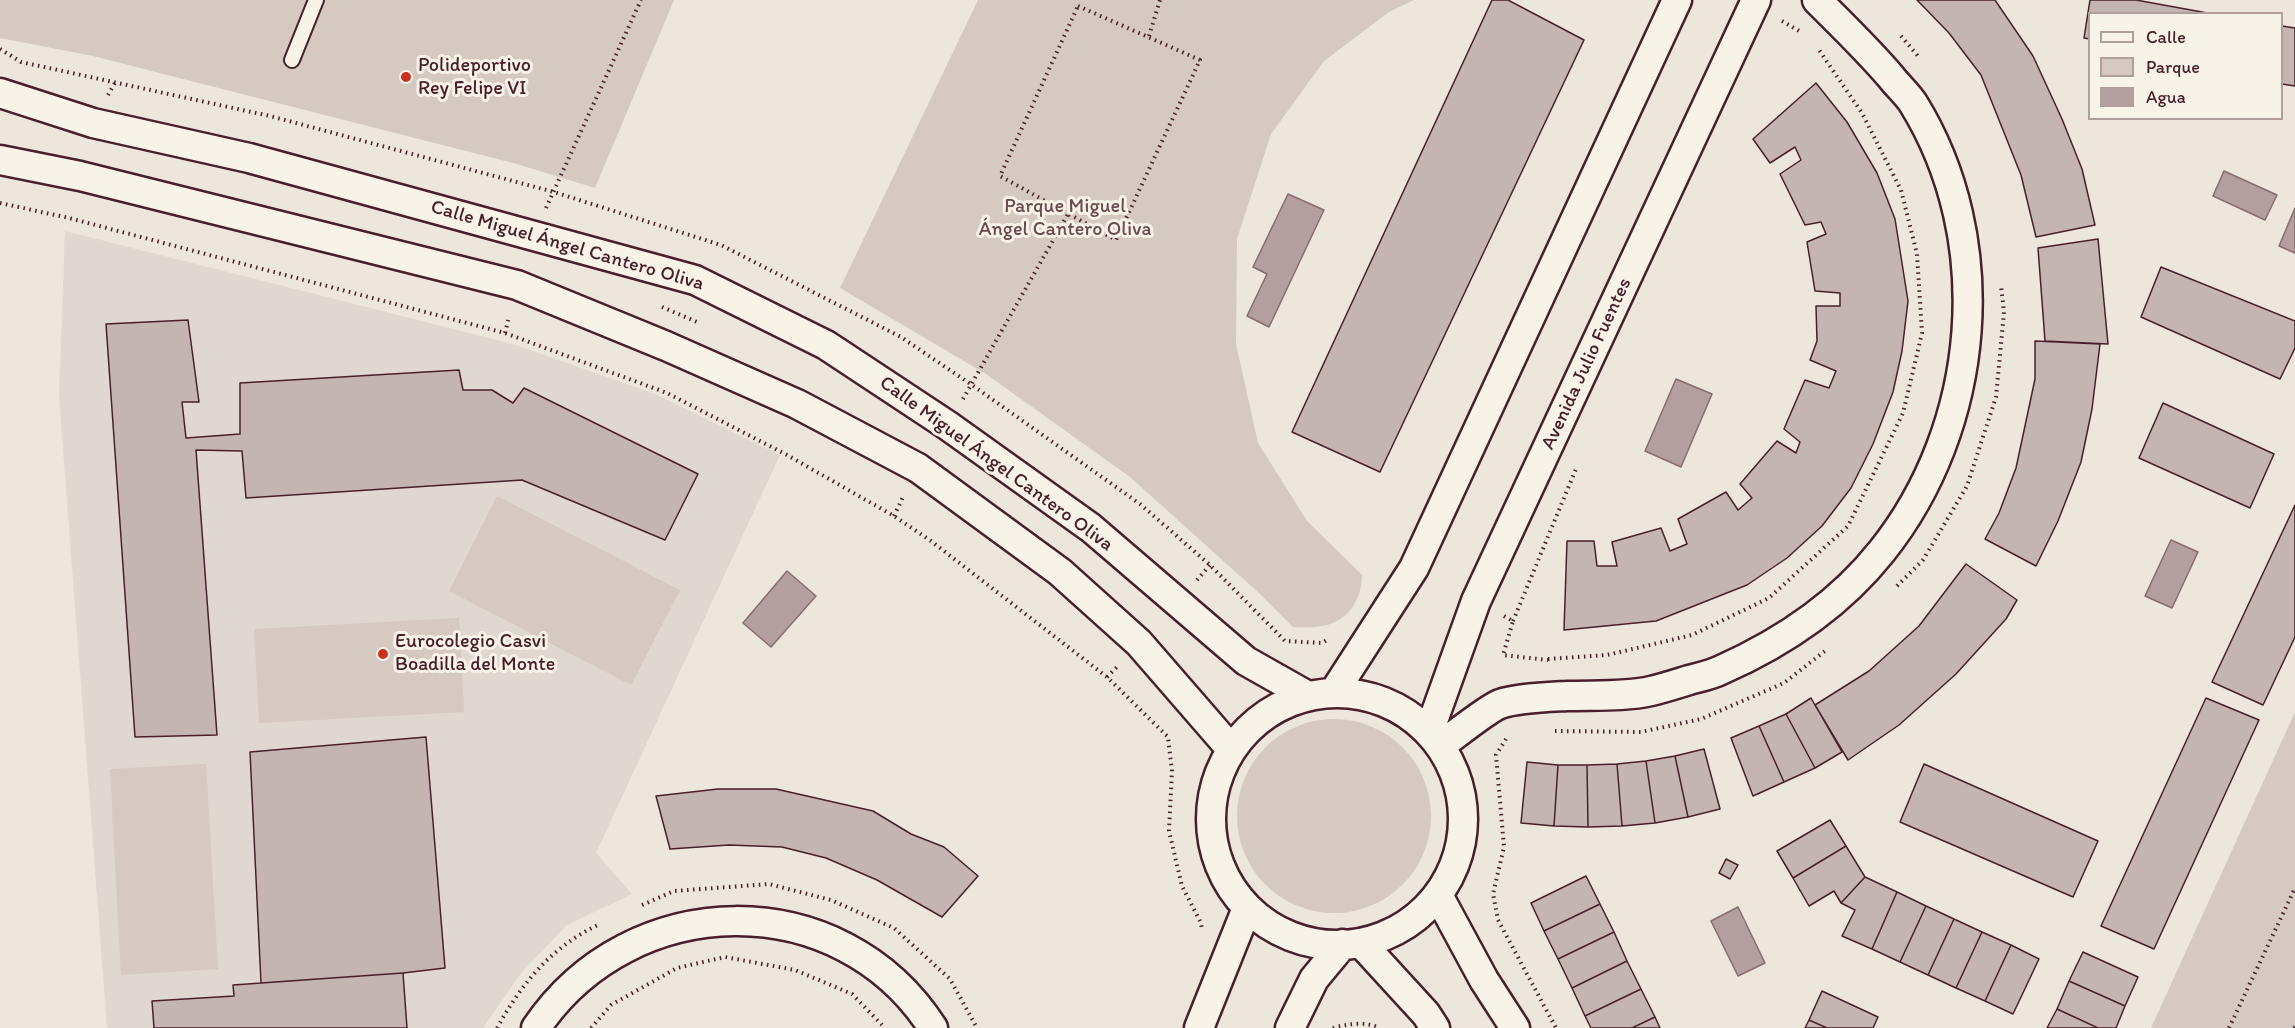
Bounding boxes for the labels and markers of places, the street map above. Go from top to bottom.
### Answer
place label: Polideportivo Rey Felipe VI [418,54,531,101]
marker: Polideportivo Rey Felipe VI [399,70,413,84]
place label: Eurocolegio Casvi Boadilla del Monte [395,630,555,677]
marker: Eurocolegio Casvi Boadilla del Monte [376,647,390,661]

